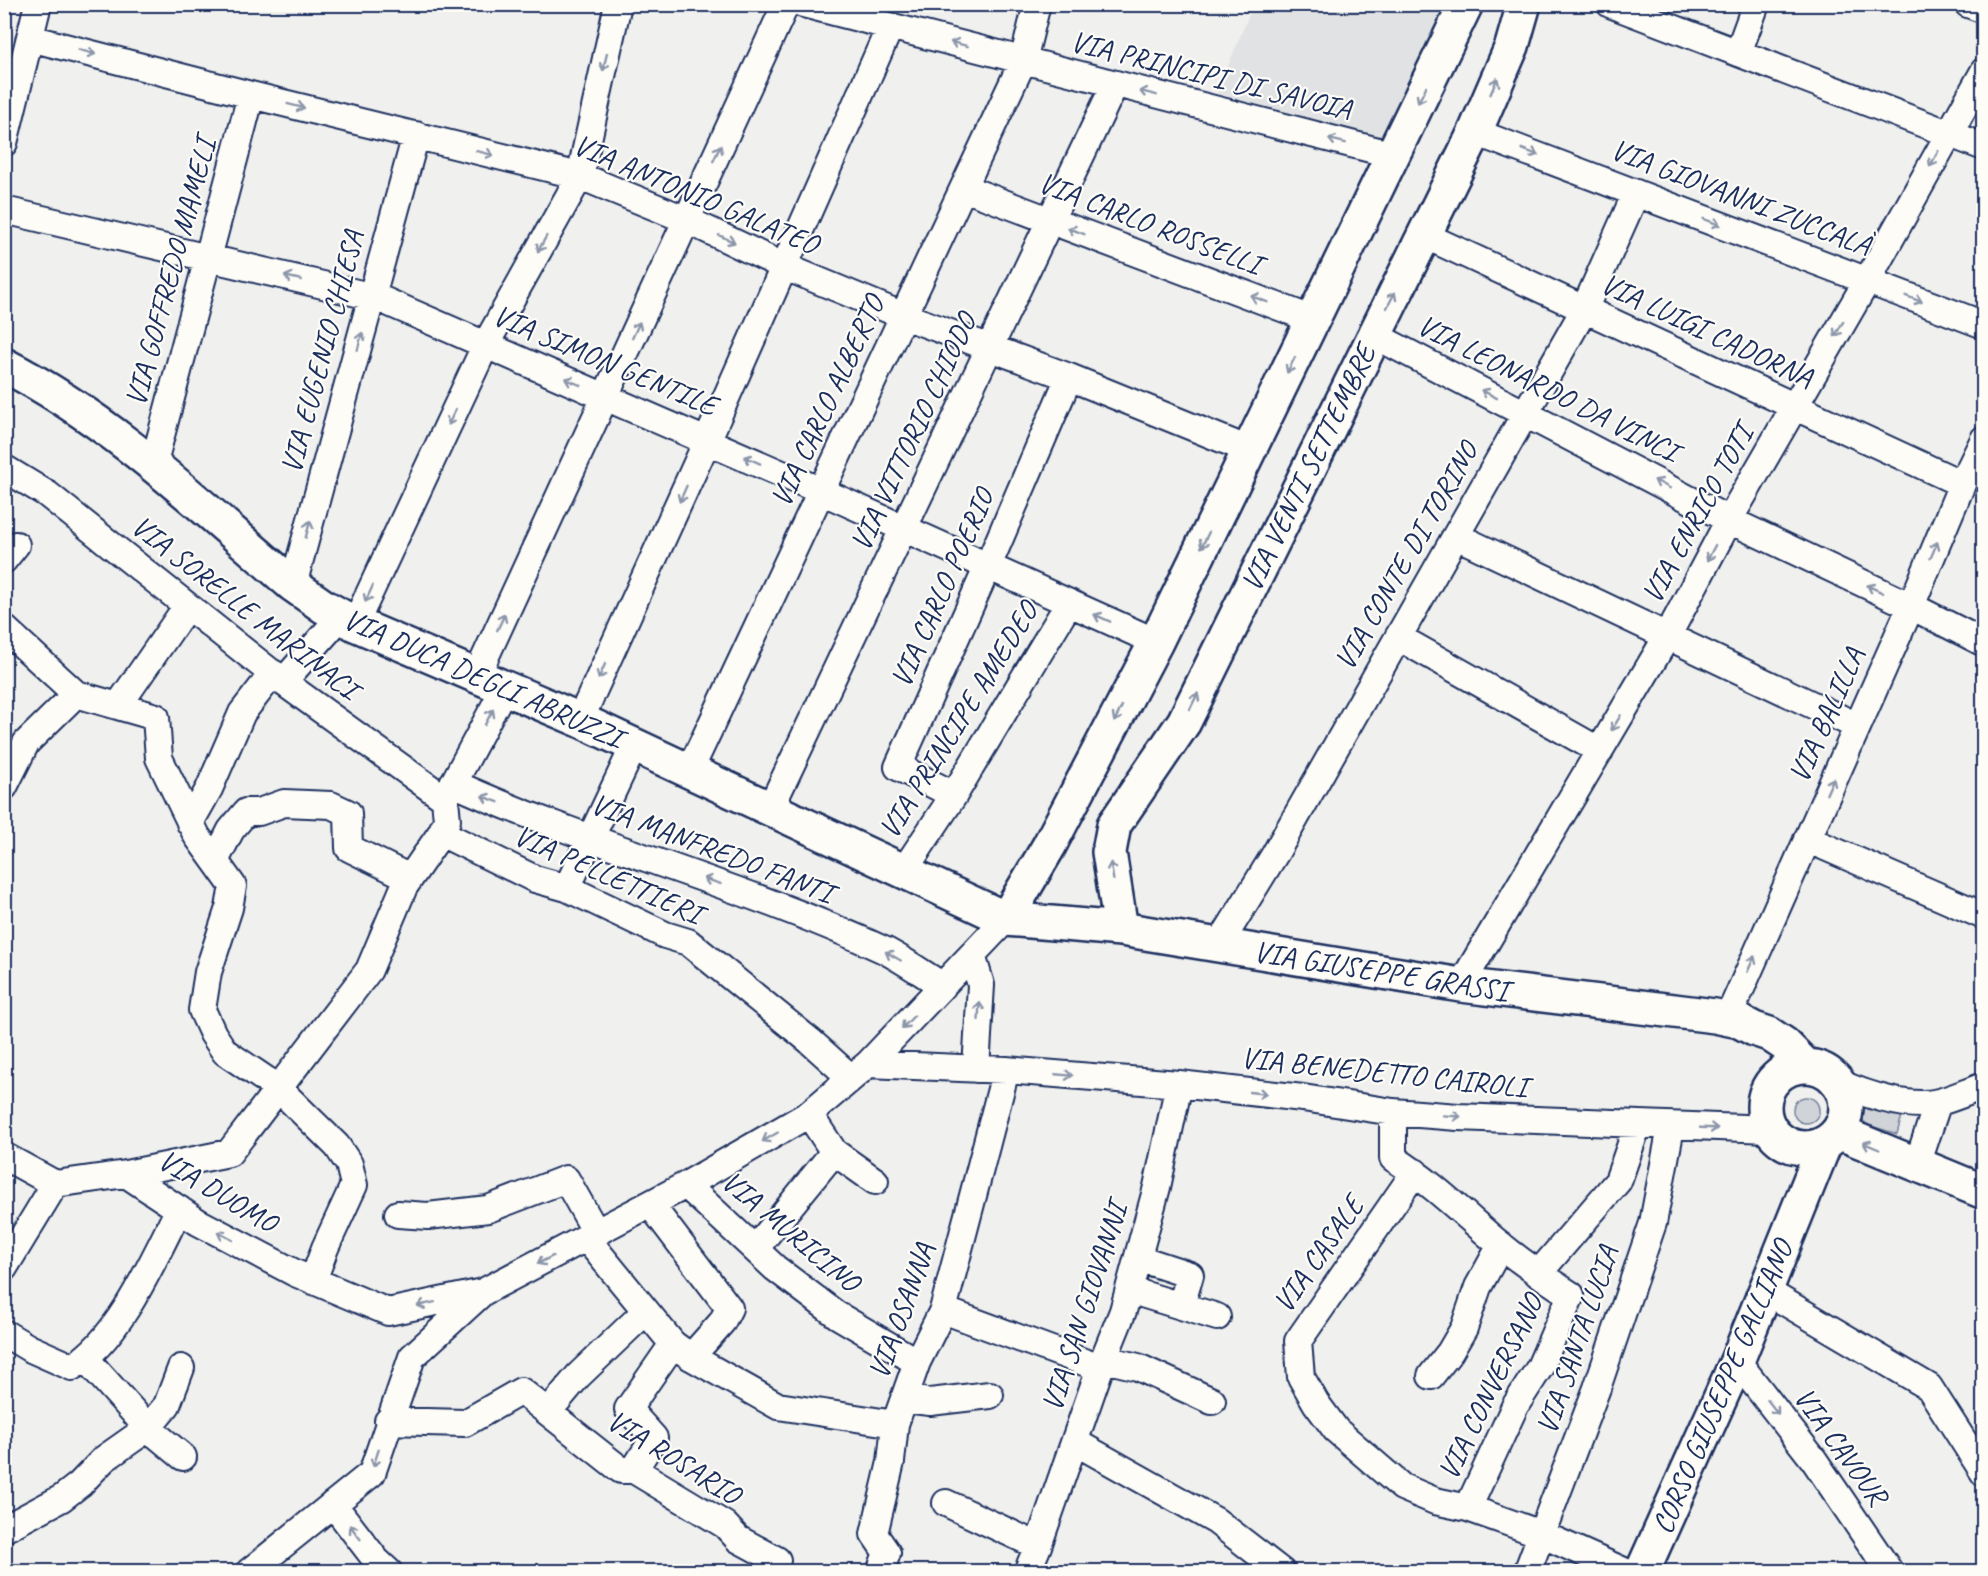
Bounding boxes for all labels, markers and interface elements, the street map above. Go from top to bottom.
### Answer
street label: VIA PRINCIPI DI SAVOIA [1067,22,1357,129]
one-way arrow [950,38,969,50]
one-way arrow [77,47,96,59]
one-way arrow [599,51,610,71]
one-way arrow [1489,78,1501,96]
one-way arrow [1139,86,1158,98]
one-way arrow [1416,86,1428,104]
one-way arrow [286,101,305,113]
street label: VIA ANTONIO GALATEO [568,125,827,264]
street label: VIA GOFFREDO MAMELI [116,128,226,410]
street label: VIA GIOVANNI ZUCCALÀ [1606,130,1879,265]
one-way arrow [1328,135,1347,146]
one-way arrow [712,145,724,163]
one-way arrow [475,147,494,159]
one-way arrow [1520,148,1539,159]
one-way arrow [1928,150,1940,167]
street label: VIA CARLO ROSSELLI [1033,163,1273,285]
one-way arrow [1702,217,1721,228]
one-way arrow [1068,224,1086,235]
street label: VIA EUGENIO CHIESA [271,225,373,477]
one-way arrow [718,234,736,246]
one-way arrow [535,235,547,252]
street label: VIA LUIGI CADORNA [1595,264,1820,396]
one-way arrow [284,272,303,283]
street label: VIA CARLO ALBERTO [762,287,894,513]
one-way arrow [1386,291,1398,309]
one-way arrow [1250,293,1269,304]
one-way arrow [1904,294,1923,305]
street label: VIA SIMON GENTILE [487,296,726,426]
street label: VIA VITTORIO CHIODO [841,304,986,557]
street label: VIA LEONARDO DA VINCI [1411,306,1690,473]
one-way arrow [1833,320,1845,337]
one-way arrow [630,322,642,340]
one-way arrow [354,332,366,351]
street label: VIA VENTI SETTEMBRE [1232,335,1386,597]
one-way arrow [1285,355,1297,373]
one-way arrow [565,376,583,387]
one-way arrow [1481,388,1498,400]
one-way arrow [445,407,457,425]
street label: VIA ENRICO TOTI [1633,412,1765,610]
street label: VIA CONTE DI TORINO [1325,433,1488,677]
one-way arrow [743,454,761,466]
one-way arrow [1654,478,1671,490]
street label: VIA CARLO POERIO [881,480,1004,693]
one-way arrow [676,484,688,502]
street label: VIA SORELLE MARINACI [124,507,371,711]
one-way arrow [303,520,314,539]
one-way arrow [1199,530,1210,548]
one-way arrow [1929,541,1940,560]
one-way arrow [1705,544,1717,562]
one-way arrow [1866,582,1884,594]
one-way arrow [363,584,375,602]
street label: VIA PRINCIPE AMEDEO [870,592,1048,845]
street label: VIA DUCA DEGLI ABRUZZI [338,599,634,759]
one-way arrow [1094,611,1112,623]
one-way arrow [496,613,508,631]
street label: VIA BALILLA [1779,641,1873,788]
one-way arrow [596,662,607,680]
one-way arrow [1189,692,1201,710]
one-way arrow [1112,705,1124,722]
one-way arrow [484,708,495,726]
one-way arrow [1610,714,1622,731]
one-way arrow [1825,778,1837,796]
street label: VIA MANFREDO FANTI [586,784,845,914]
one-way arrow [481,793,500,804]
street label: VIA PELLETTIERI [508,816,714,935]
one-way arrow [1107,862,1118,882]
one-way arrow [703,875,722,886]
street label: VIA GIUSEPPE GRASSI [1251,932,1517,1011]
one-way arrow [885,949,902,961]
one-way arrow [1746,956,1758,974]
one-way arrow [974,1002,985,1022]
one-way arrow [901,1015,915,1030]
street label: VIA BENEDETTO CAIROLI [1239,1038,1536,1107]
one-way arrow [1054,1070,1074,1081]
one-way arrow [1248,1088,1268,1099]
one-way arrow [1441,1111,1461,1122]
one-way arrow [1699,1122,1719,1134]
one-way arrow [762,1131,779,1143]
one-way arrow [1862,1140,1881,1151]
street label: VIA DUOMO [152,1141,287,1243]
street label: VIA MURICINO [714,1162,870,1302]
street label: VIA CASALE [1264,1186,1374,1320]
street label: VIA SAN GIOVANNI [1032,1191,1138,1416]
one-way arrow [217,1230,235,1242]
street label: CORSO GIUSEPPE GALLIANO [1643,1232,1802,1539]
street label: VIA OSANNA [859,1237,943,1384]
street label: VIA SANTA LUCIA [1527,1239,1628,1439]
one-way arrow [537,1255,555,1267]
street label: VIA CONVERSANO [1429,1285,1553,1486]
one-way arrow [416,1299,436,1310]
street label: VIA CAVOUR [1786,1380,1899,1515]
one-way arrow [1766,1399,1779,1415]
street label: VIA ROSARIO [600,1401,750,1515]
one-way arrow [370,1448,381,1467]
one-way arrow [348,1524,361,1540]

